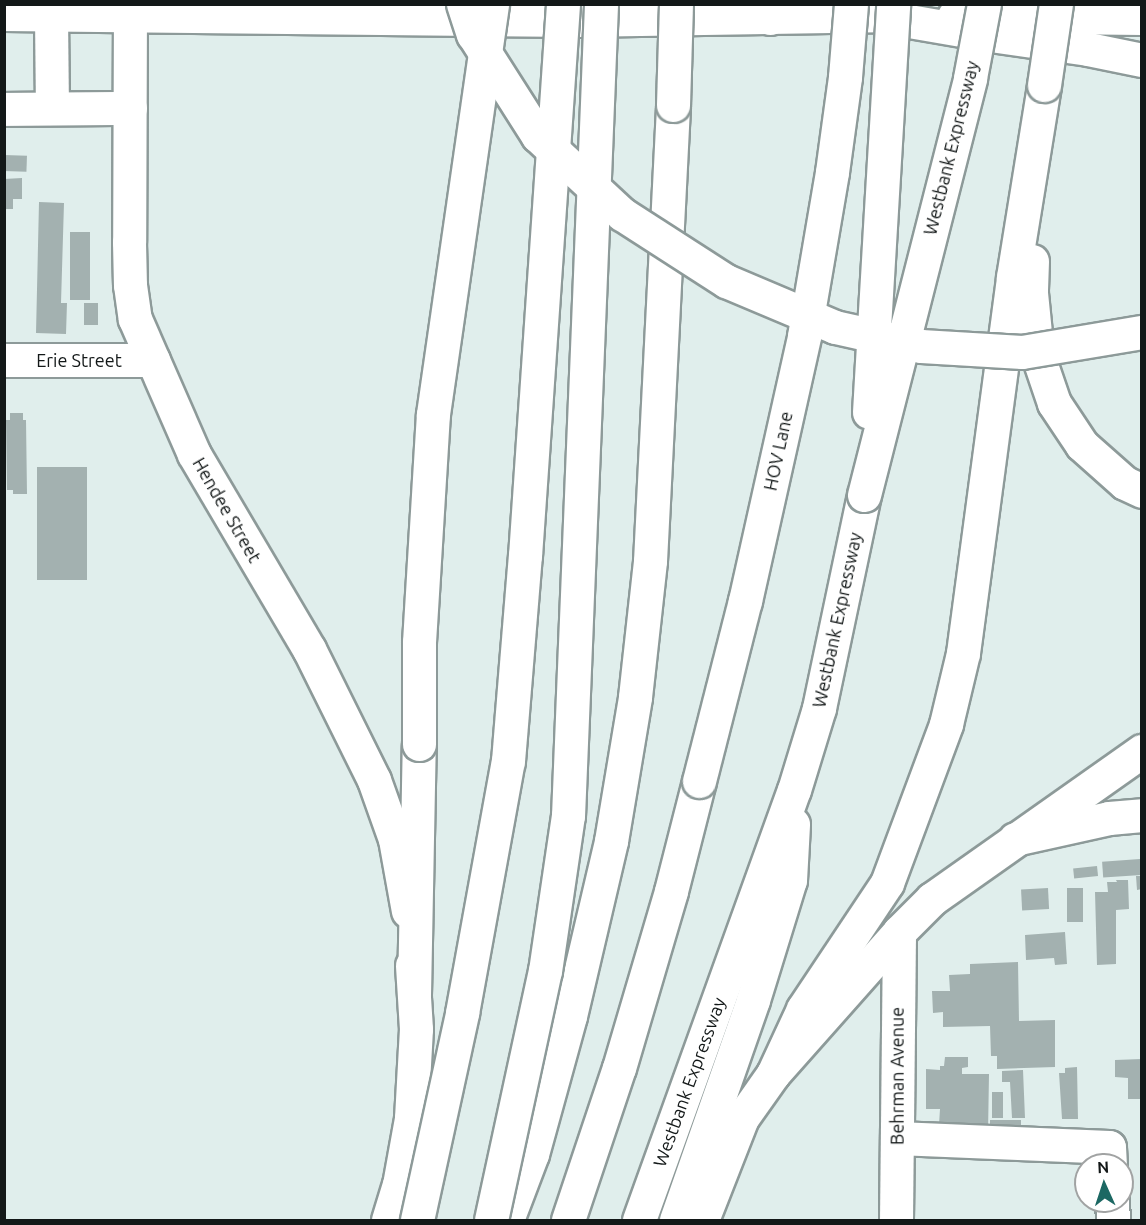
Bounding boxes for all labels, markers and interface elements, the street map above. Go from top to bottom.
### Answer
street label: Westbank Expressway [919,59,983,237]
street label: Erie Street [36,349,122,371]
street label: HOV Lane [759,409,797,493]
street label: Hendee Street [188,454,266,566]
street label: Westbank Expressway [808,530,866,710]
street label: Westbank Expressway [648,994,730,1170]
street label: Behrman Avenue [886,1007,908,1145]
north arrow [1074,1153,1134,1213]
text: N [1097,1158,1110,1176]

